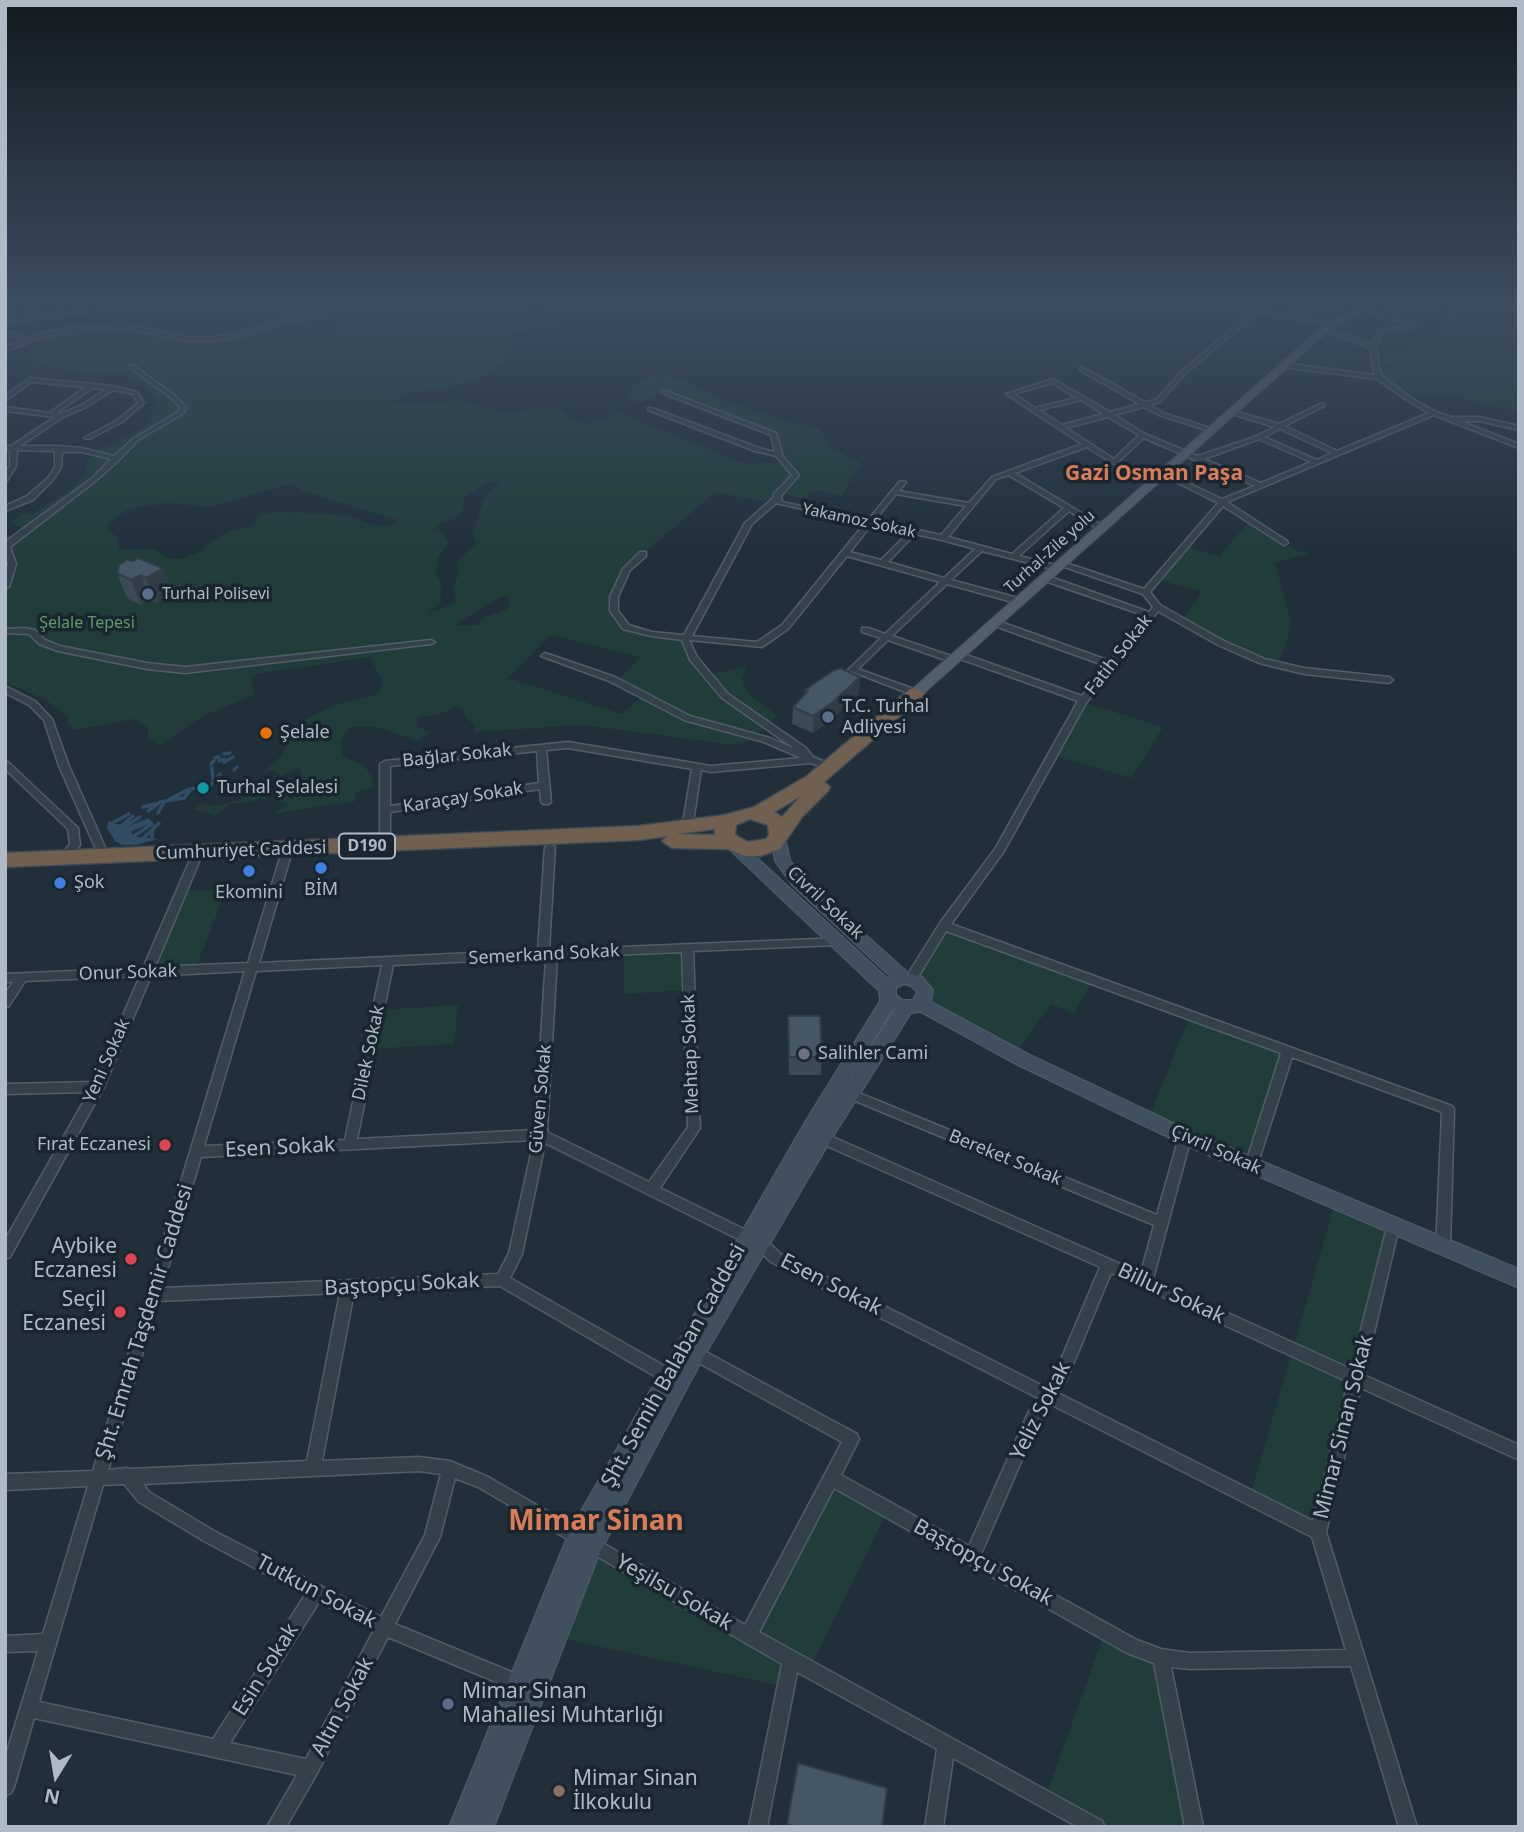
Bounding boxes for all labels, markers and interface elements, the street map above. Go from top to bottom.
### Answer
district label: Gazi Osman Paşa [1065,461,1243,487]
street label: Yakamoz Sokak [801,500,917,542]
street label: Turhal-Zile yolu [1001,506,1099,598]
place label: Turhal Polisevi [162,584,270,604]
marker: Turhal Polisevi [140,586,156,602]
street label: Fatih Sokak [1081,610,1157,700]
park label: Şelale Tepesi [39,613,135,633]
place label: T.C. Turhal Adliyesi [842,696,929,738]
marker: T.C. Turhal Adliyesi [820,709,836,725]
place label: Şelale [280,722,330,744]
marker: Şelale [258,725,274,741]
street label: Bağlar Sokak [401,740,513,772]
place label: Turhal Şelalesi [217,777,338,799]
street label: Karaçay Sokak [402,778,524,818]
marker: Turhal Şelalesi [195,780,211,796]
road number: D190 [339,834,395,859]
street label: Cumhuriyet Caddesi [155,837,327,865]
marker: BİM [313,860,329,876]
street label: Civril Sokak [782,862,868,944]
marker: Ekomini [241,863,257,879]
place label: Şok [74,872,104,894]
marker: Şok [52,875,68,891]
place label: BİM [304,879,338,901]
place label: Ekomini [215,882,283,904]
street label: Semerkand Sokak [468,940,620,970]
street label: Onur Sokak [78,960,178,986]
street label: Mehtap Sokak [678,994,704,1114]
street label: Dilek Sokak [348,1003,390,1103]
street label: Yeni Sokak [79,1016,135,1106]
place label: Salihler Cami [818,1043,928,1065]
street label: Güven Sokak [525,1044,557,1154]
marker: Salihler Cami [796,1046,812,1062]
street label: Çivril Sokak [1167,1120,1265,1180]
street label: Bereket Sokak [945,1125,1065,1191]
street label: Esen Sokak [224,1133,336,1163]
place label: Fırat Eczanesi [37,1134,151,1156]
marker: Fırat Eczanesi [157,1137,173,1153]
street label: Şht. Emrah Taşdemir Caddesi [91,1181,199,1463]
place label: Aybike Eczanesi [33,1234,117,1284]
street label: Şht. Semih Balaban Caddesi [597,1240,751,1492]
street label: Esen Sokak [776,1249,886,1321]
marker: Aybike Eczanesi [123,1251,139,1267]
street label: Billur Sokak [1113,1258,1229,1330]
street label: Baştopçu Sokak [324,1268,480,1302]
place label: Seçil Eczanesi [22,1287,106,1337]
marker: Seçil Eczanesi [112,1304,128,1320]
street label: Mimar Sinan Sokak [1309,1332,1379,1522]
street label: Yeliz Sokak [1005,1357,1077,1465]
district label: Mimar Sinan [508,1505,684,1539]
street label: Baştopçu Sokak [909,1514,1057,1612]
street label: Yeşilsu Sokak [611,1549,737,1637]
street label: Tutkun Sokak [252,1550,380,1634]
street label: Esin Sokak [228,1619,304,1721]
street label: Altın Sokak [306,1653,380,1761]
place label: Mimar Sinan Mahallesi Muhtarlığı [462,1679,663,1729]
marker: Mimar Sinan Mahallesi Muhtarlığı [440,1696,456,1712]
north arrow [21,1741,91,1811]
place label: Mimar Sinan İlkokulu [573,1766,698,1816]
text: N [42,1782,62,1811]
marker: Mimar Sinan İlkokulu [551,1783,567,1799]

